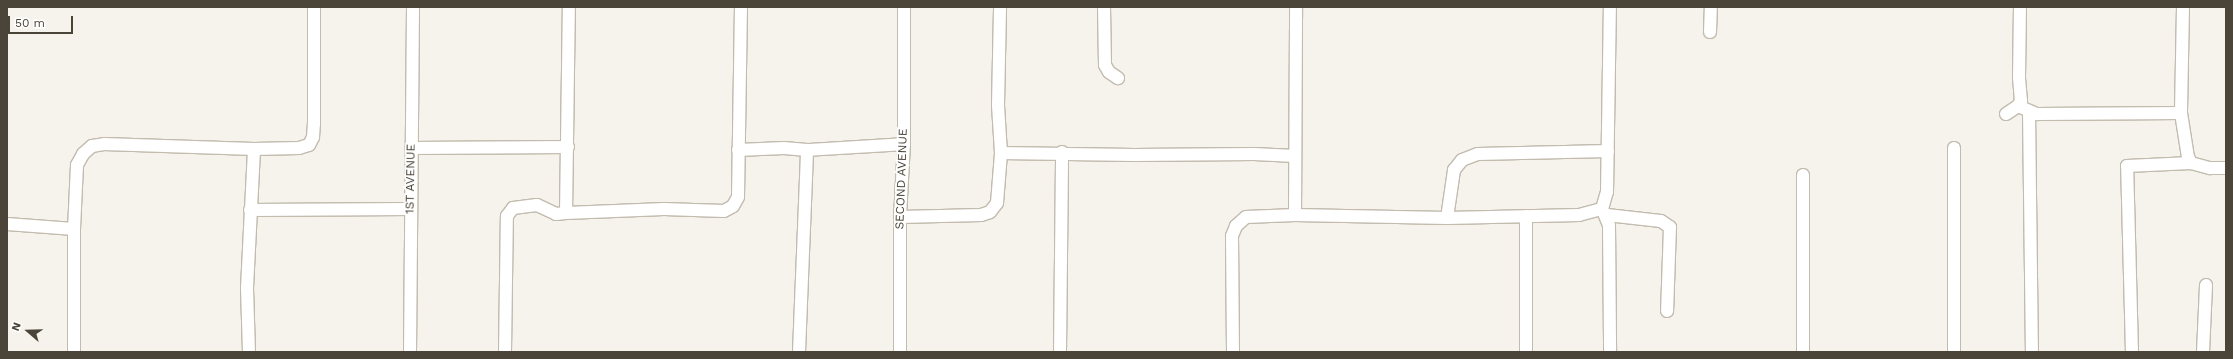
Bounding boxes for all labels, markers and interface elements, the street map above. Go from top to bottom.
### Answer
scale bar [10,8,75,34]
text: 50 m [15,16,45,30]
street label: SECOND AVENUE [893,128,911,230]
street label: 1ST AVENUE [403,143,419,215]
north arrow [8,311,48,351]
text: N [9,321,24,333]

